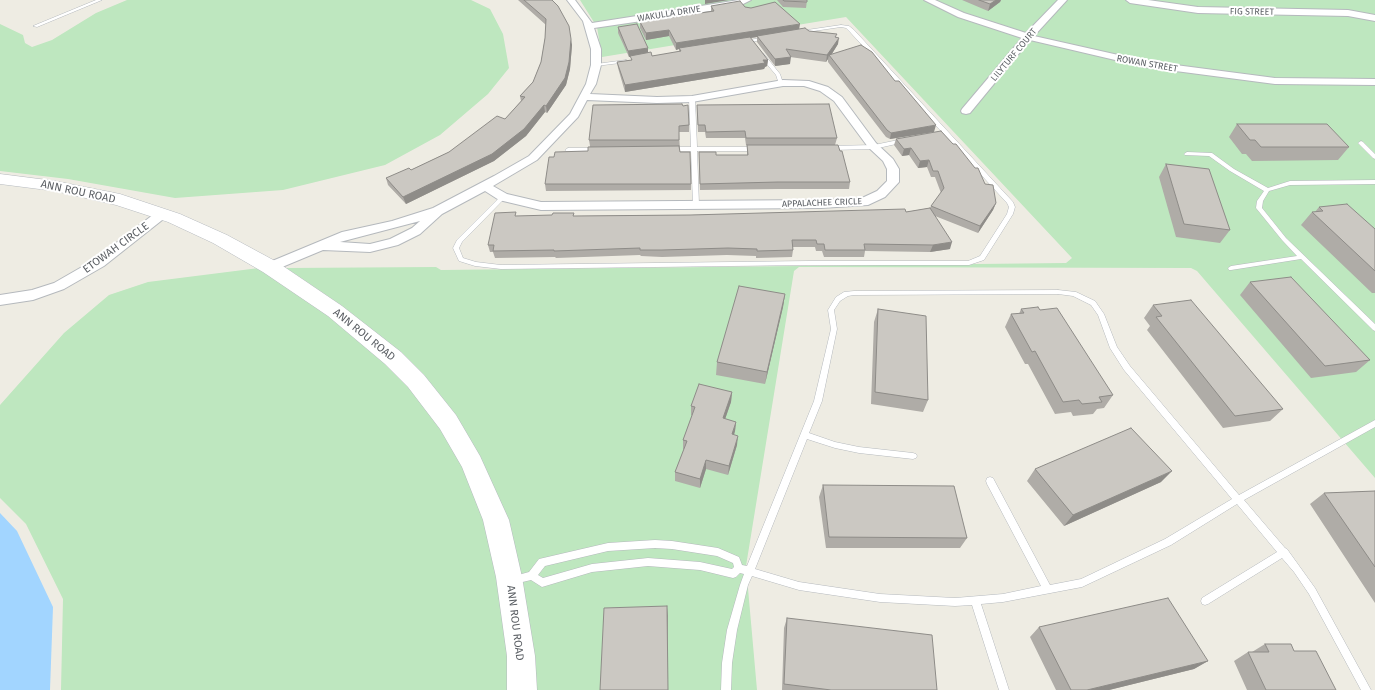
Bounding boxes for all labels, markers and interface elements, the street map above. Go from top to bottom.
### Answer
street label: WAKULLA DRIVE [637,4,701,24]
street label: FIG STREET [1230,6,1274,18]
street label: LILYTURF COURT [989,26,1039,84]
street label: ROWAN STREET [1116,53,1178,75]
street label: ANN ROU ROAD [39,178,117,206]
street label: APPALACHEE CRICLE [782,196,862,210]
street label: ETOWAH CIRCLE [81,220,151,276]
street label: ANN ROU ROAD [330,306,398,364]
street label: ANN ROU ROAD [504,584,526,662]

